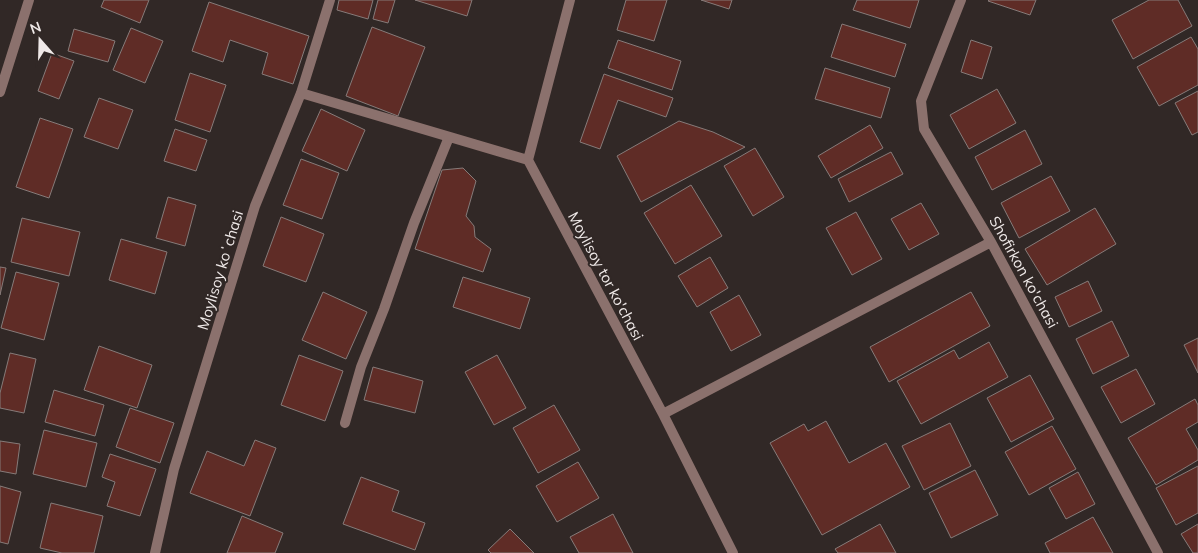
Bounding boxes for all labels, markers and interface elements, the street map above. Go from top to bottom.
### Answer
north arrow [15,15,65,65]
text: N [28,18,44,38]
street label: Moylisoy koʻchasi [193,208,247,332]
street label: Moylisoy tor ko'chasi [564,208,648,344]
street label: Shofirkon ko'chasi [985,213,1063,331]

